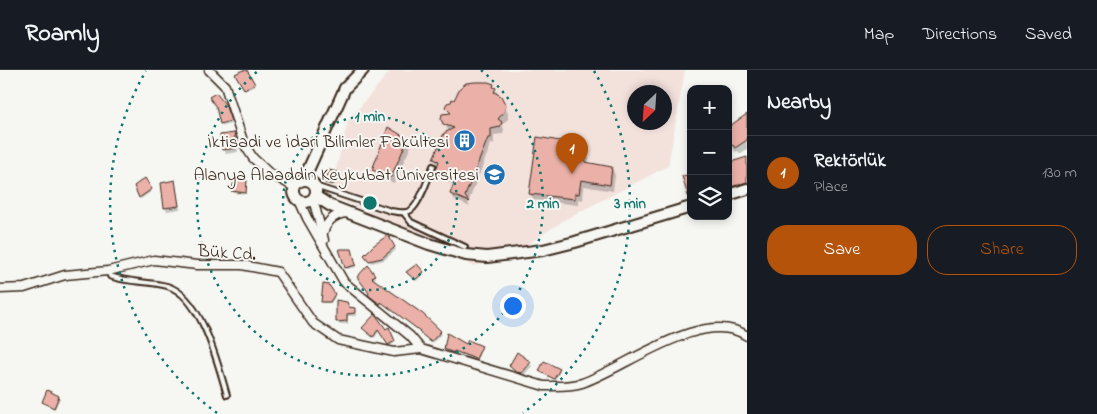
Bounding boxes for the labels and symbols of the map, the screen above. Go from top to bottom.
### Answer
north arrow [627,85,672,130]
text: 1 min [355,106,386,128]
building icon: İktisadi ve İdari Bilimler Fakültesi [453,129,477,153]
place label: İktisadi ve İdari Bilimler Fakültesi [208,130,449,156]
pin: 1 [556,133,588,174]
school or university icon: Alanya Alaaddin Keykubat Üniversitesi [483,162,507,186]
place label: Alanya Alaaddin Keykubat Üniversitesi [193,163,479,189]
text: 2 min [526,193,560,215]
text: 3 min [613,193,646,215]
centre of rings [361,194,379,212]
street label: Bük Cd. [196,239,257,269]
your location [500,293,526,319]

